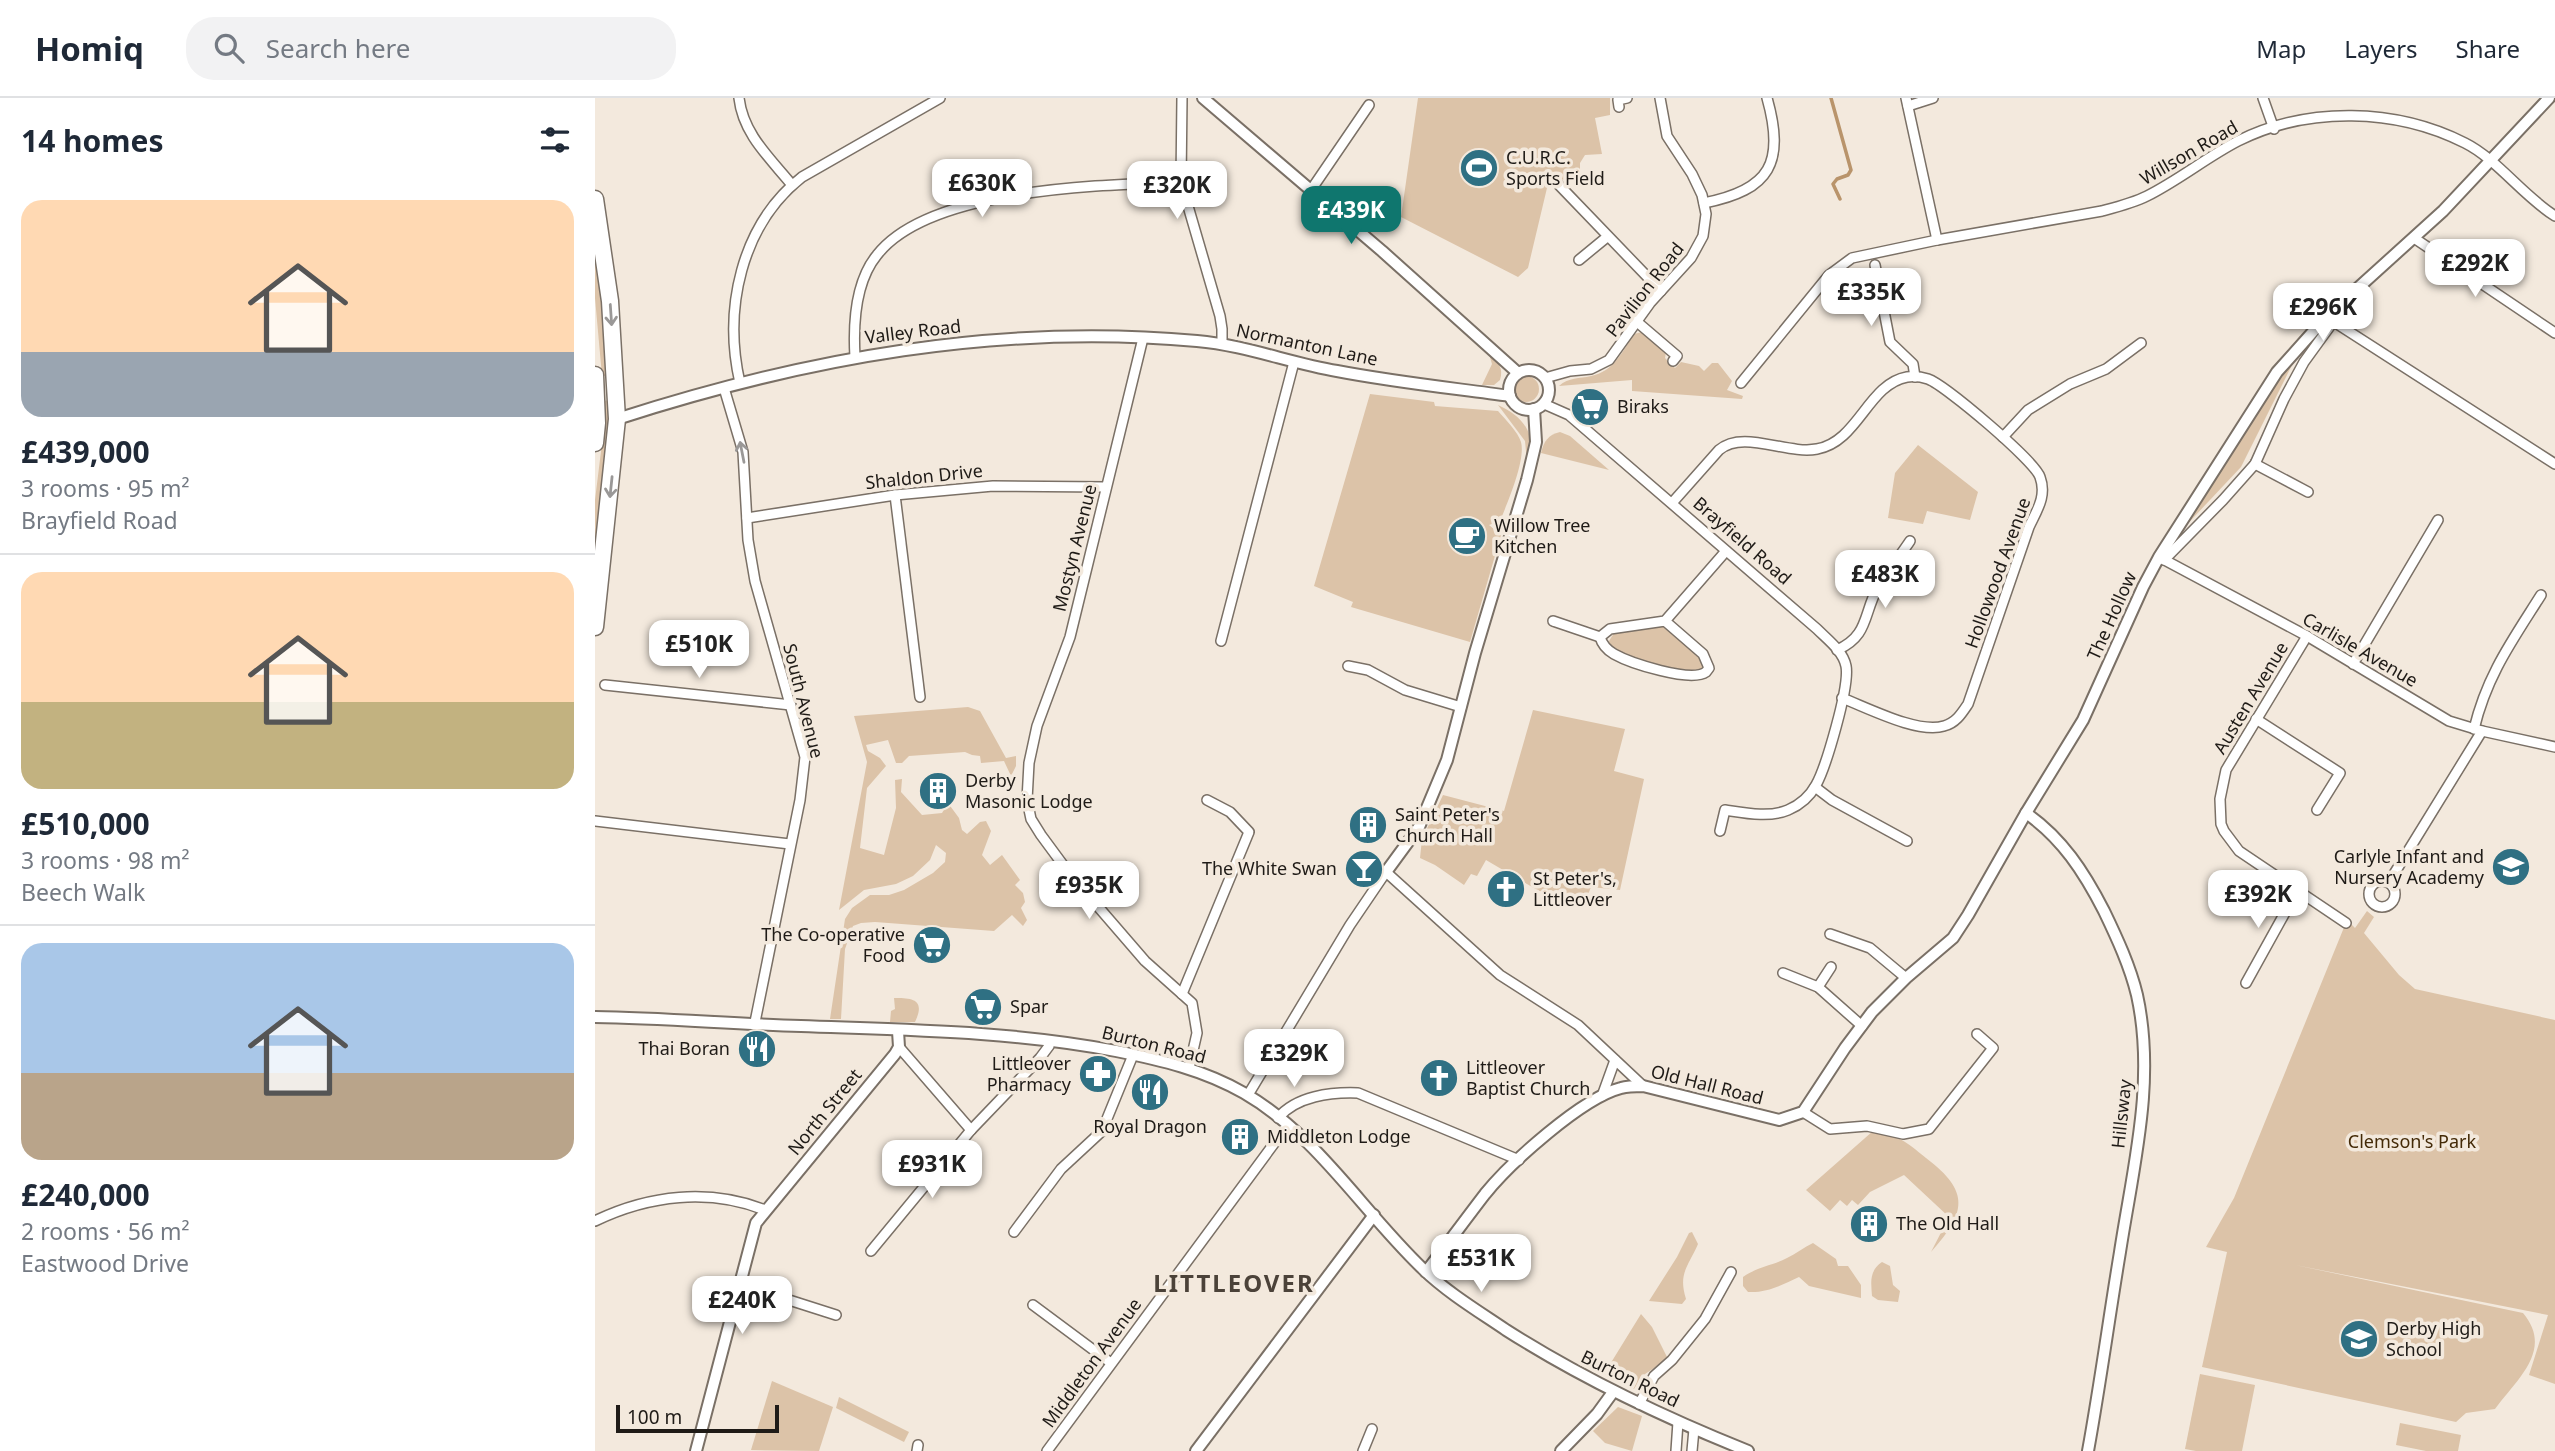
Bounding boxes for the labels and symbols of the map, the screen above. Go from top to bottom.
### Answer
street label: Willson Road [2135,114,2242,190]
place label: C.U.R.C. Sports Field [1506,145,1605,190]
sports icon: C.U.R.C. Sports Field [1458,147,1500,189]
pin: £630K [933,159,1031,219]
pin: £320K [1128,162,1226,221]
pin: £439K [1302,186,1400,246]
street label: Pavilion Road [1600,237,1689,342]
pin: £292K [2426,240,2524,299]
pin: £335K [1822,268,1920,328]
pin: £296K [2274,284,2372,343]
one-way arrow [605,303,618,325]
street label: Valley Road [863,313,962,349]
street label: Normanton Lane [1234,317,1380,371]
supermarket icon: Biraks [1569,386,1611,428]
place label: Biraks [1617,394,1669,418]
one-way arrow [735,441,749,464]
street label: Shaldon Drive [864,458,984,494]
one-way arrow [604,475,617,498]
street label: Mostyn Avenue [1047,482,1101,614]
street label: Brayfield Road [1688,491,1797,590]
street label: Hollowood Avenue [1959,494,2036,651]
place label: Willow Tree Kitchen [1494,513,1591,558]
cafe icon: Willow Tree Kitchen [1446,515,1488,557]
pin: £483K [1836,550,1934,610]
street label: The Hollow [2081,568,2141,663]
street label: Carlisle Avenue [2298,606,2423,692]
pin: £510K [650,620,748,680]
street label: Austen Avenue [2207,637,2293,758]
street label: South Avenue [778,641,830,761]
place label: Derby Masonic Lodge [965,768,1093,813]
building icon: Derby Masonic Lodge [917,770,959,812]
place label: Saint Peter's Church Hall [1395,802,1500,847]
building icon: Saint Peter's Church Hall [1347,804,1389,846]
place label: Carlyle Infant and Nursery Academy [2334,844,2485,889]
school or university icon: Carlyle Infant and Nursery Academy [2490,846,2532,888]
bar icon: The White Swan [1343,848,1385,890]
place label: The White Swan [1202,856,1337,880]
pin: £935K [1040,862,1138,921]
place label: St Peter's, Littleover [1533,866,1617,911]
church icon: St Peter's, Littleover [1485,868,1527,910]
pin: £392K [2209,870,2307,930]
place label: The Co-operative Food [761,922,905,967]
supermarket icon: The Co-operative Food [911,924,953,966]
supermarket icon: Spar [962,986,1004,1028]
place label: Spar [1010,994,1049,1018]
street label: Burton Road [1100,1019,1209,1069]
restaurant icon: Thai Boran [736,1028,778,1070]
pin: £329K [1245,1030,1343,1089]
place label: Thai Boran [639,1036,730,1060]
place label: Littleover Pharmacy [987,1051,1072,1096]
pharmacy icon: Littleover Pharmacy [1077,1053,1119,1095]
place label: Littleover Baptist Church [1466,1055,1590,1100]
church icon: Littleover Baptist Church [1418,1057,1460,1099]
street label: Old Hall Road [1648,1058,1766,1110]
street label: North Street [782,1063,867,1160]
restaurant icon: Royal Dragon [1129,1071,1171,1113]
street label: Hillsway [2105,1077,2137,1150]
place label: Royal Dragon [1093,1114,1207,1138]
building icon: Middleton Lodge [1219,1116,1261,1158]
place label: Middleton Lodge [1267,1124,1411,1148]
park label: Clemson's Park [2348,1129,2477,1153]
pin: £931K [883,1140,981,1200]
building icon: The Old Hall [1848,1203,1890,1245]
place label: The Old Hall [1896,1211,1999,1235]
pin: £531K [1432,1234,1530,1294]
district label: LITTLEOVER [1153,1266,1315,1299]
pin: £240K [693,1276,791,1336]
street label: Middleton Avenue [1036,1293,1146,1432]
place label: Derby High School [2386,1316,2481,1361]
school or university icon: Derby High School [2338,1318,2380,1360]
street label: Burton Road [1577,1344,1684,1412]
scale bar [616,1402,779,1434]

